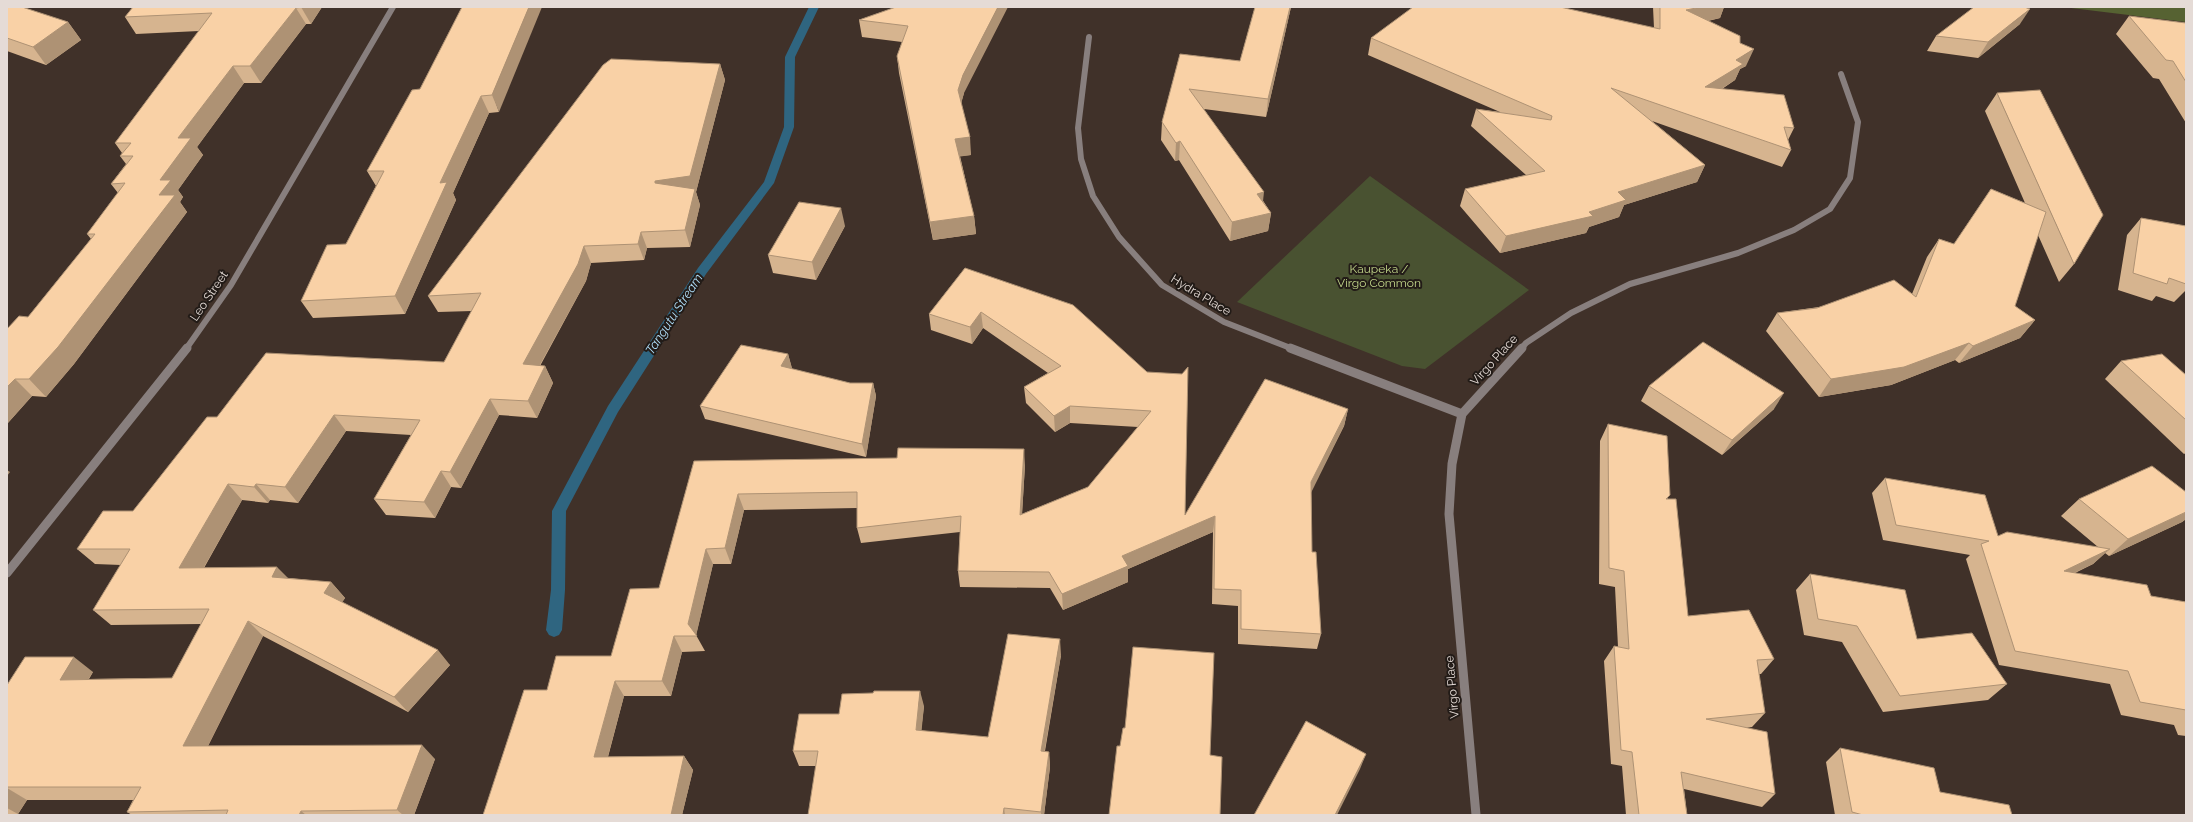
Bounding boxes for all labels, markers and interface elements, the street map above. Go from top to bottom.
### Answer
park label: Kaupeka / Virgo Common [1337,262,1421,290]
street label: Leo Street [187,268,231,324]
water label: Tangutu Stream [642,271,706,357]
street label: Hydra Place [1169,272,1233,318]
street label: Virgo Place [1468,332,1520,388]
street label: Virgo Place [1442,655,1462,719]

